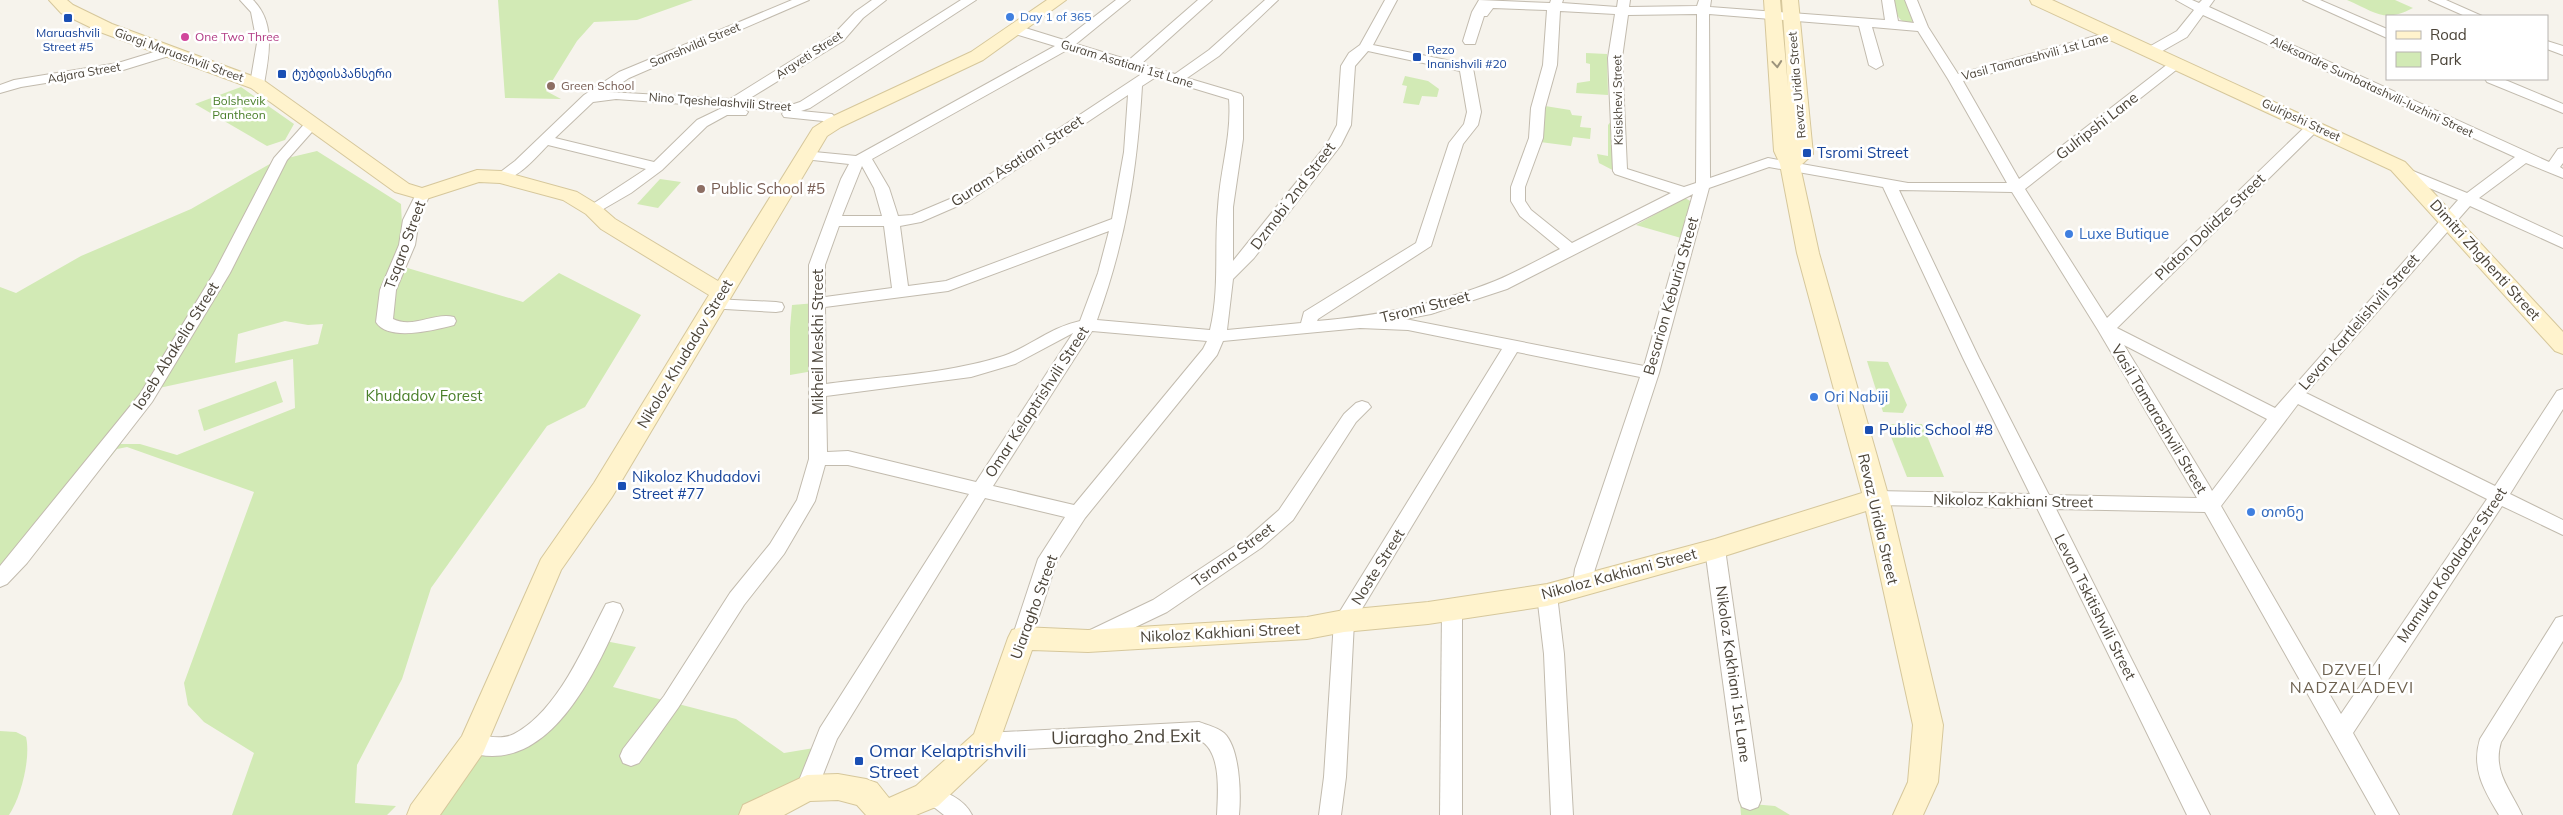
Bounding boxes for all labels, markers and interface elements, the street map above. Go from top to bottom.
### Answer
place label: Day 1 of 365 [1020,9,1092,24]
marker: Day 1 of 365 [1004,11,1016,23]
marker: Maruashvili Street #5 [62,12,74,24]
legend [2386,15,2548,80]
street label: Samshvildi Street [647,19,742,70]
street label: Giorgi Maruashvili Street [113,24,246,85]
place label: Maruashvili Street #5 [36,25,100,54]
text: Road [2430,25,2467,44]
street label: Argveti Street [773,27,845,82]
place label: One Two Three [195,29,279,44]
street label: Vasil Tamarashvili 1st Lane [1960,30,2110,83]
marker: One Two Three [179,31,191,43]
street label: Revaz Uridia Street [1784,31,1809,139]
street label: Aleksandre Sumbatashvili-Iuzhini Street [2269,33,2476,140]
street label: Guram Asatiani 1st Lane [1059,36,1195,91]
place label: Rezo Inanishvili #20 [1427,42,1507,71]
text: Park [2430,50,2462,69]
marker: Rezo Inanishvili #20 [1411,51,1423,63]
street label: Kisiskhevi Street [1609,55,1626,145]
street label: Adjara Street [46,59,122,86]
one-way arrow [1772,60,1783,68]
place label: ტუბდისპანსერი [292,66,392,82]
marker: ტუბდისპანსერი [276,68,288,80]
place label: Green School [561,78,634,93]
marker: Green School [545,80,557,92]
street label: Gulripshi Lane [2052,88,2142,164]
street label: Nino Tqeshelashvili Street [648,89,792,114]
park label: Bolshevik Pantheon [212,93,266,122]
street label: Gulripshi Street [2259,95,2343,144]
street label: Guram Asatiani Street [947,111,1086,210]
street label: Dzmobi 2nd Street [1246,138,1339,253]
place label: Tsromi Street [1817,143,1908,162]
marker: Tsromi Street [1801,147,1813,159]
street label: Platon Dolidze Street [2151,169,2269,284]
place label: Public School #5 [711,179,825,198]
marker: Public School #5 [695,183,707,195]
street label: Dimitri Zhghenti Street [2426,195,2545,324]
street label: Tsqaro Street [380,198,429,292]
street label: Besarion Keburia Street [1639,215,1702,377]
place label: Luxe Butique [2079,224,2169,243]
marker: Luxe Butique [2063,228,2075,240]
street label: Levan Kartlelishvili Street [2294,250,2423,394]
street label: Mikheil Meskhi Street [808,269,827,415]
street label: Nikoloz Khudadov Street [633,276,737,432]
street label: Ioseb Abakelia Street [129,278,223,413]
street label: Tsromi Street [1378,286,1472,327]
street label: Omar Kelaptrishvili Street [981,322,1093,481]
street label: Vasil Tamarashvili Street [2107,341,2212,497]
park label: Khudadov Forest [365,386,483,405]
place label: Ori Nabiji [1824,387,1888,406]
marker: Ori Nabiji [1808,391,1820,403]
place label: Public School #8 [1879,420,1993,439]
marker: Public School #8 [1863,424,1875,436]
street label: Revaz Uridia Street [1854,452,1903,586]
place label: Nikoloz Khudadovi Street #77 [632,467,761,503]
marker: Nikoloz Khudadovi Street #77 [616,480,628,492]
street label: Mamuka Kobaladze Street [2393,484,2511,646]
street label: Nikoloz Kakhiani Street [1933,490,2093,511]
place label: თონე [2261,502,2304,521]
marker: თონე [2245,506,2257,518]
street label: Tsroma Street [1188,518,1277,591]
street label: Noste Street [1347,525,1408,608]
street label: Levan Tskitishvili Street [2050,531,2141,683]
street label: Nikoloz Kakhiani Street [1539,544,1699,603]
street label: Uiaragho Street [1006,552,1061,662]
street label: Nikoloz Kakhiani 1st Lane [1712,584,1755,763]
street label: Nikoloz Kakhiani Street [1140,619,1300,646]
district label: DZVELI NADZALADEVI [2290,659,2414,697]
street label: Uiaragho 2nd Exit [1051,724,1201,749]
place label: Omar Kelaptrishvili Street [869,739,1026,783]
marker: Omar Kelaptrishvili Street [853,755,865,767]

